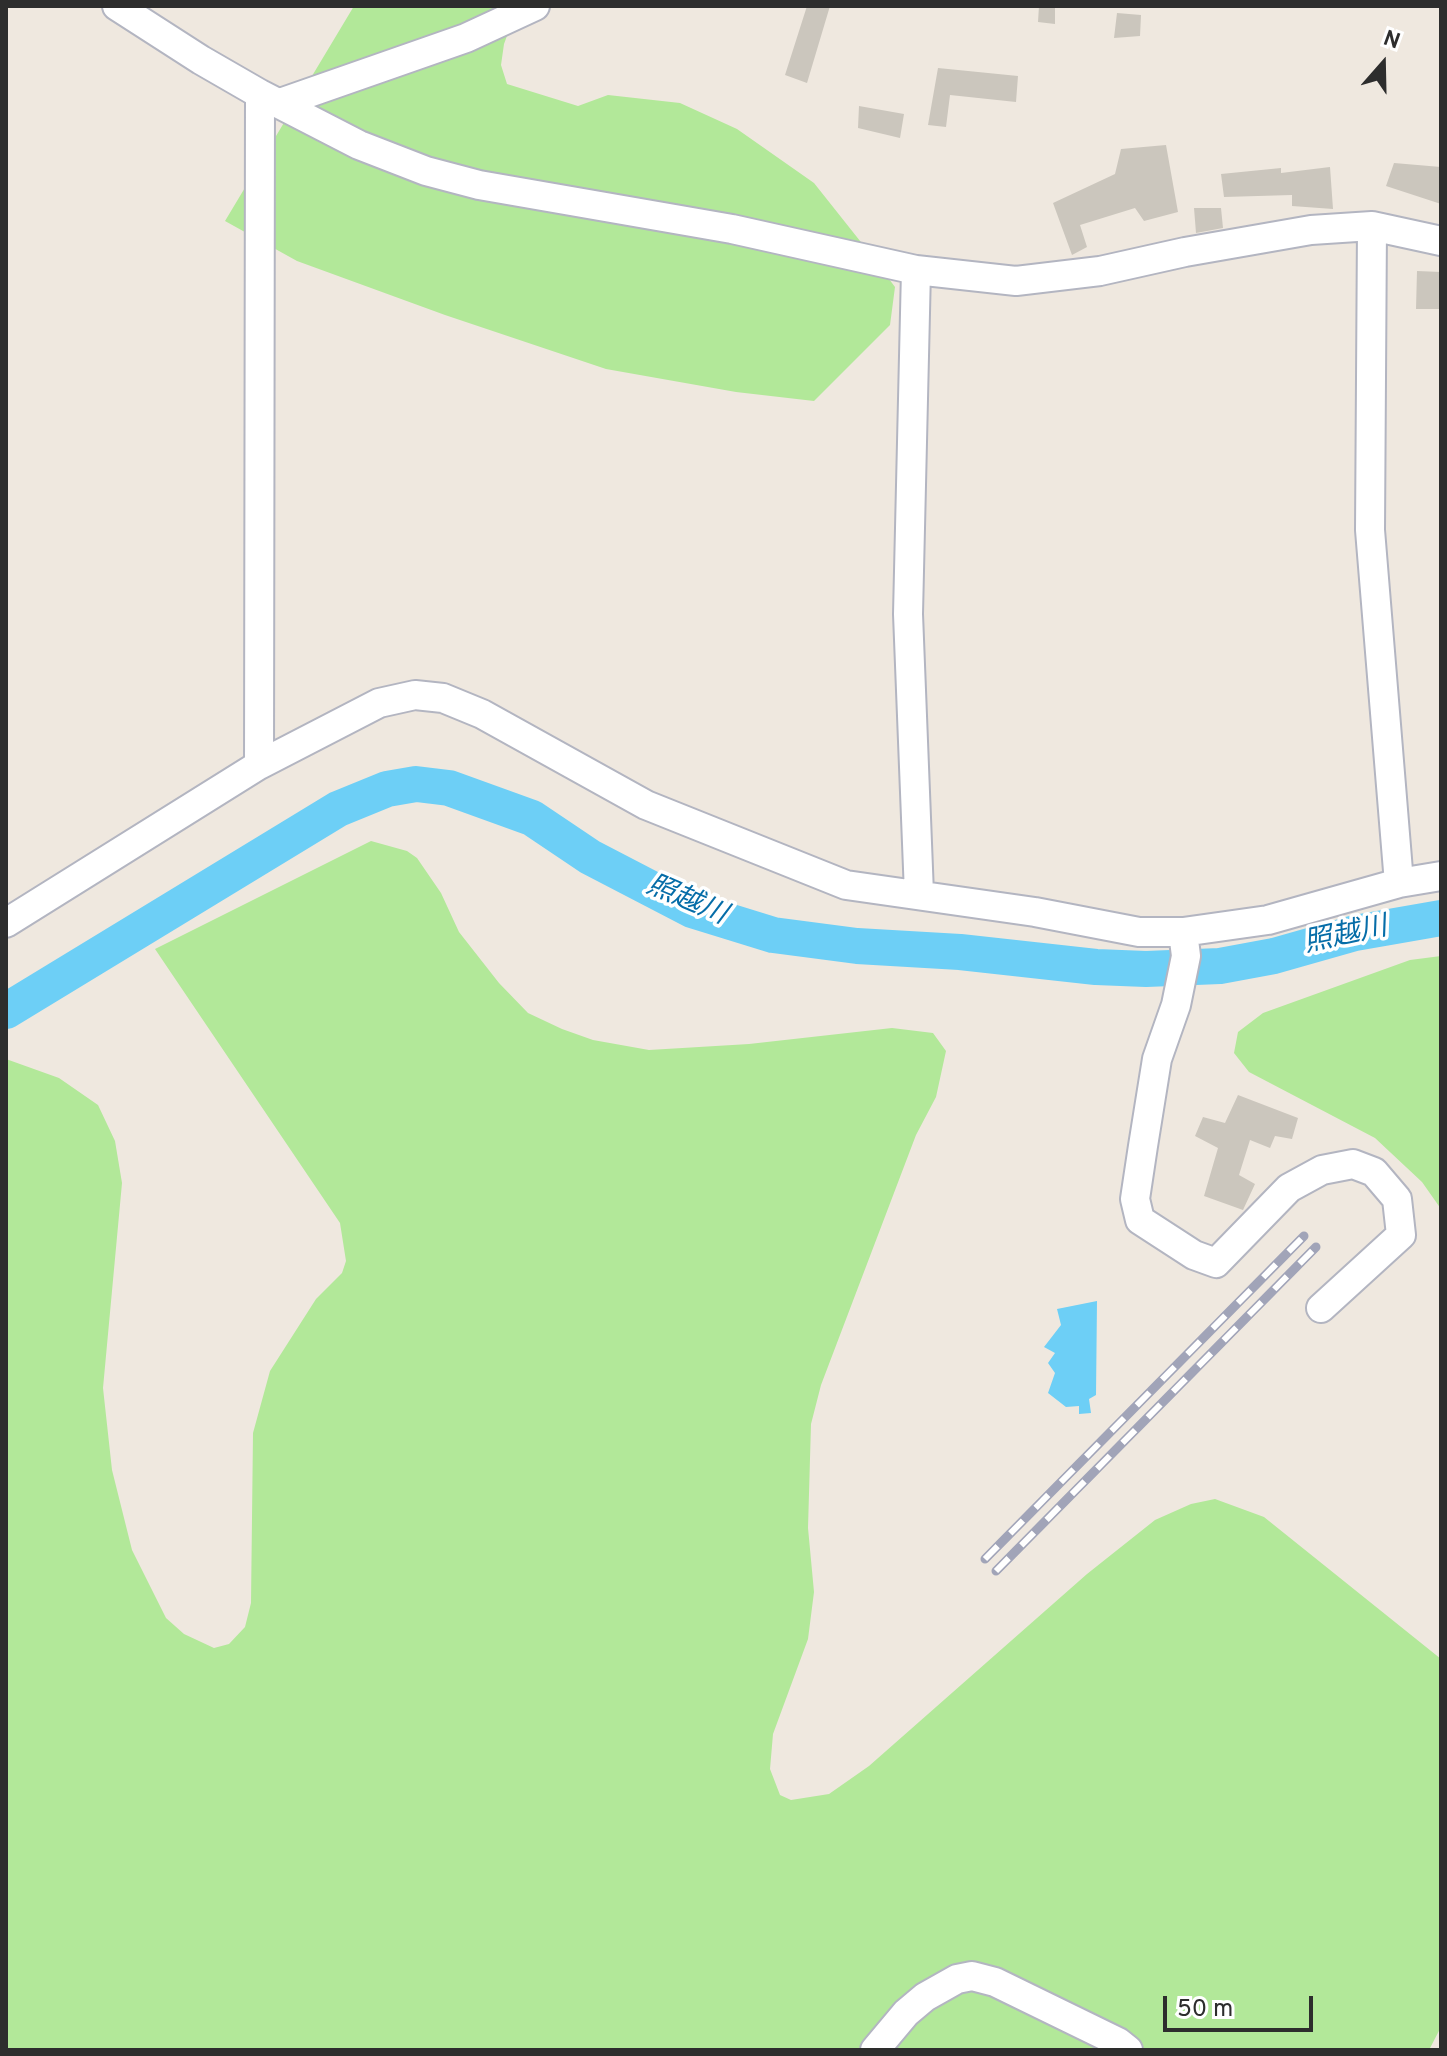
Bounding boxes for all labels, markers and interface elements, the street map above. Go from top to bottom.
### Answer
north arrow [1343,24,1423,104]
text: N [1379,26,1403,56]
water label: 照越川 [641,870,731,934]
water label: 照越川 [1301,912,1391,962]
scale bar [1167,1980,1317,2030]
text: 50 m [1177,1995,1233,2025]

